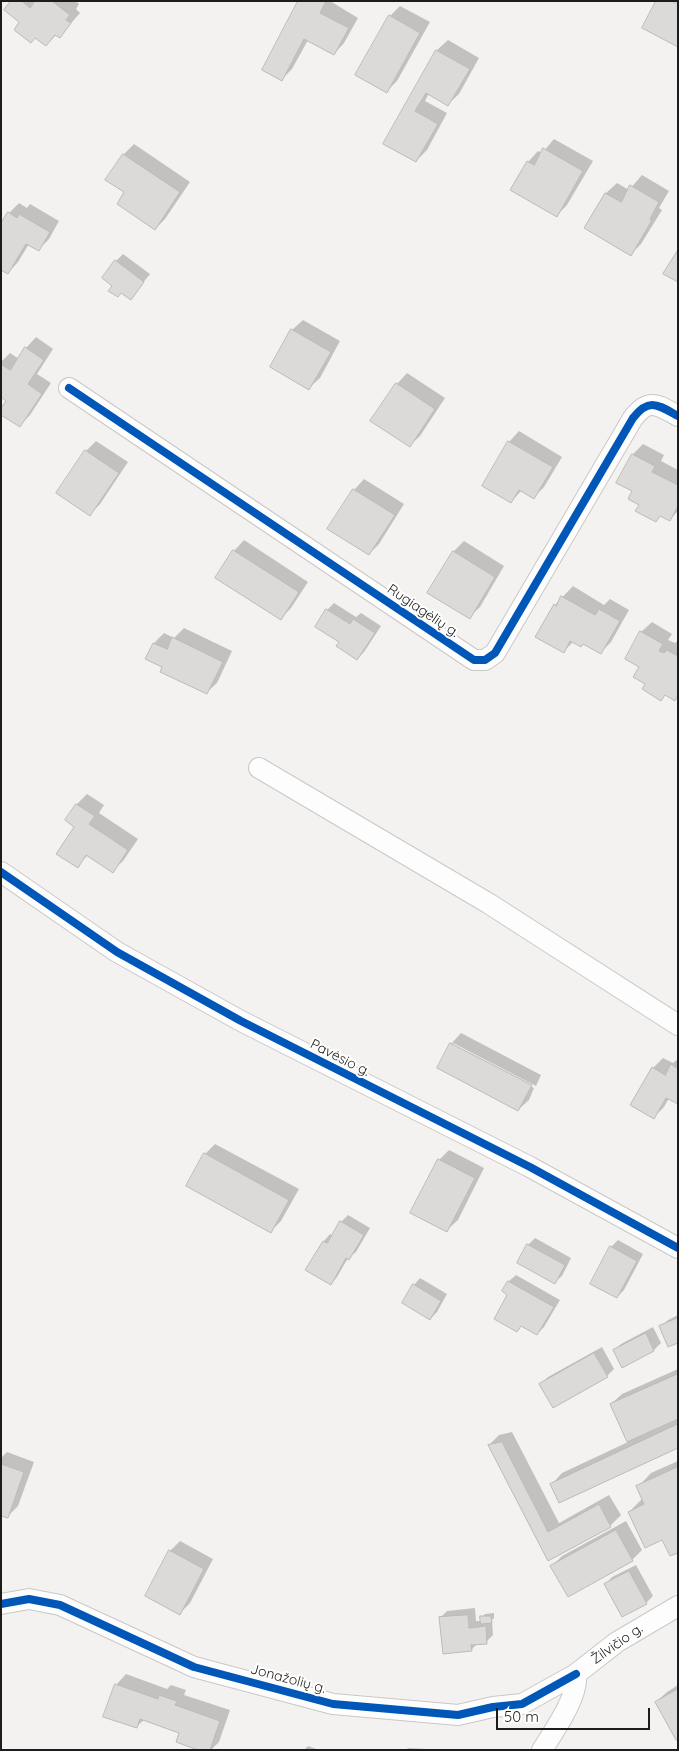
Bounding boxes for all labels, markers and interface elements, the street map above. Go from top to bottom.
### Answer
street label: Rugiagėlių g. [384,581,462,641]
street label: Pavėsio g. [307,1036,373,1080]
street label: Žilvičio g. [588,1620,646,1668]
street label: Jonažolių g. [248,1661,328,1697]
scale bar [499,1698,653,1730]
text: 50 m [504,1707,539,1726]

